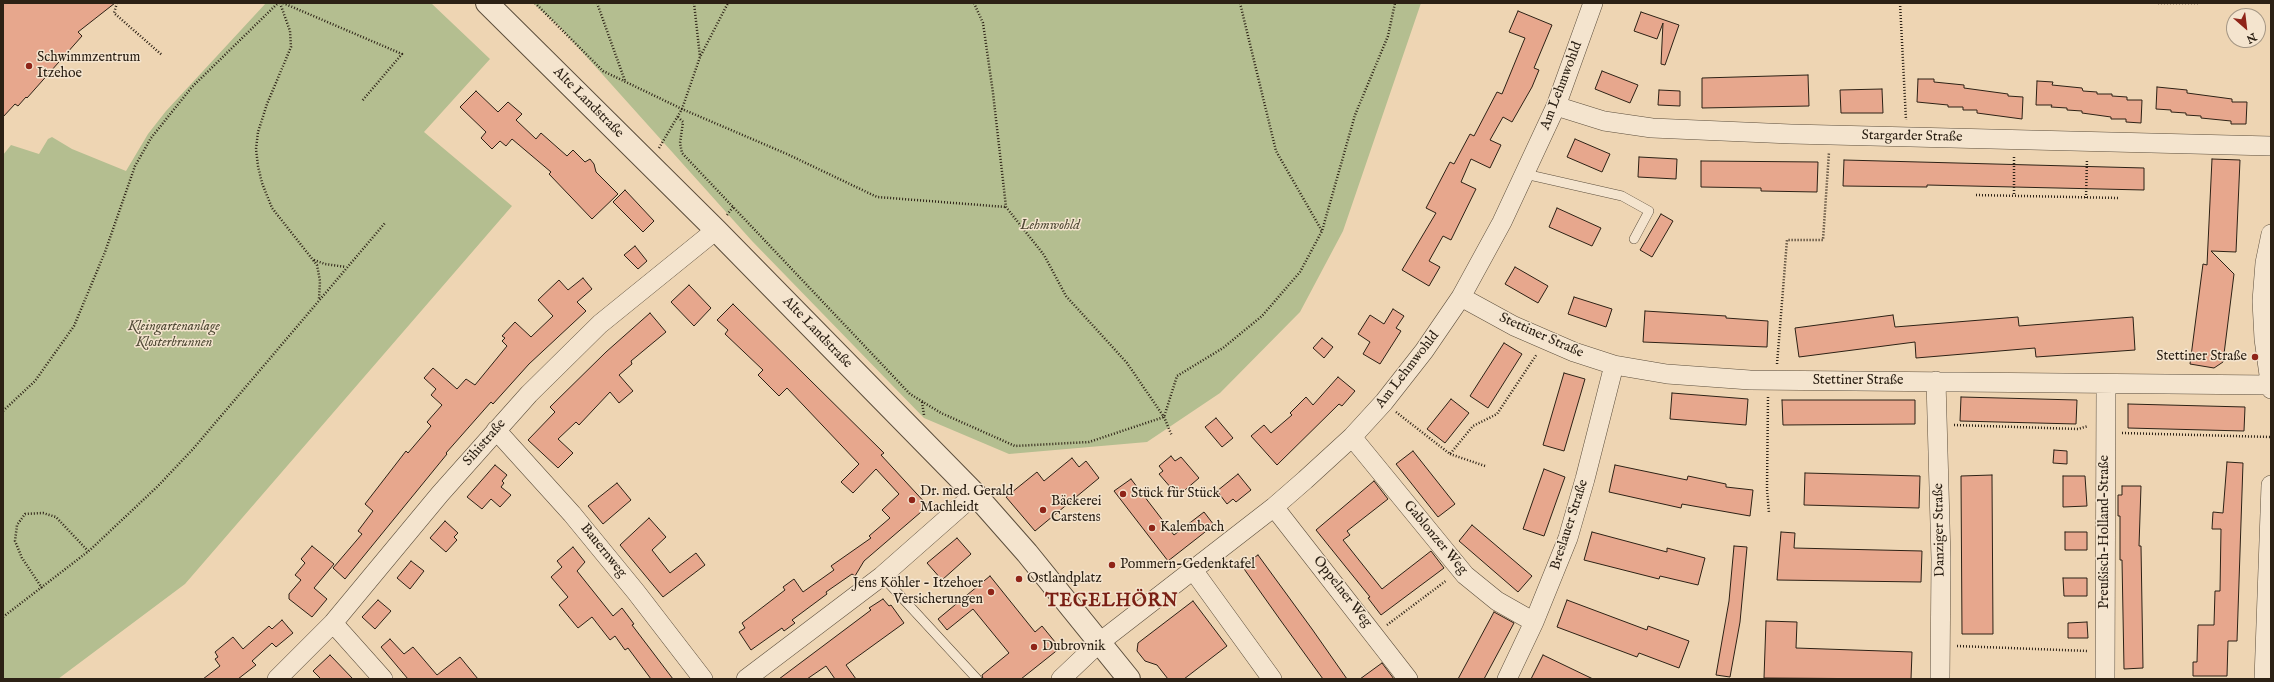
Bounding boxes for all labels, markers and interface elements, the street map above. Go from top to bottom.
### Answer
north arrow [2226,8,2266,48]
text: N [2244,29,2259,46]
street label: Am Lehmwohld [1537,39,1587,133]
place label: Schwimmzentrum Itzehoe [37,50,140,82]
marker: Schwimmzentrum Itzehoe [24,61,34,71]
street label: Alte Landstraße [549,64,627,142]
street label: Stargarder Straße [1861,128,1963,146]
park label: Lehmwohld [1020,218,1080,234]
street label: Alte Landstraße [779,294,855,372]
street label: Stettiner Straße [1496,310,1586,362]
park label: Kleingartenanlage Klosterbrunnen [128,319,220,352]
street label: Am Lehmwohld [1373,328,1443,412]
place label: Stettiner Straße [2156,349,2247,365]
marker: Stettiner Straße [2250,352,2260,362]
street label: Stettiner Straße [1813,373,1903,389]
street label: Sihistraße [460,416,510,470]
street label: Preußisch-Holland-Straße [2097,455,2113,609]
street label: Breslauer Straße [1547,478,1593,572]
street label: Danziger Straße [1931,483,1949,577]
place label: Dr. med. Gerald Machleidt [920,484,1013,516]
place label: Stück für Stück [1131,486,1220,502]
marker: Stück für Stück [1118,489,1128,499]
place label: Bäckerei Carstens [1051,494,1101,526]
marker: Dr. med. Gerald Machleidt [907,495,917,505]
street label: Gablonzer Weg [1399,498,1471,578]
marker: Bäckerei Carstens [1038,505,1048,515]
place label: Kalembach [1160,520,1224,536]
street label: Bauernweg [576,521,630,581]
marker: Kalembach [1147,523,1157,533]
street label: Oppelner Weg [1309,553,1375,631]
place label: Pommern-Gedenktafel [1120,557,1255,573]
marker: Pommern-Gedenktafel [1107,560,1117,570]
place label: Ostlandplatz [1027,571,1102,587]
marker: Ostlandplatz [1014,574,1024,584]
place label: Jens Köhler - Itzehoer Versicherungen [853,576,983,608]
marker: Jens Köhler - Itzehoer Versicherungen [986,587,996,597]
district label: TEGELHÖRN [1045,591,1179,613]
place label: Dubrovnik [1042,639,1105,655]
marker: Dubrovnik [1029,642,1039,652]

